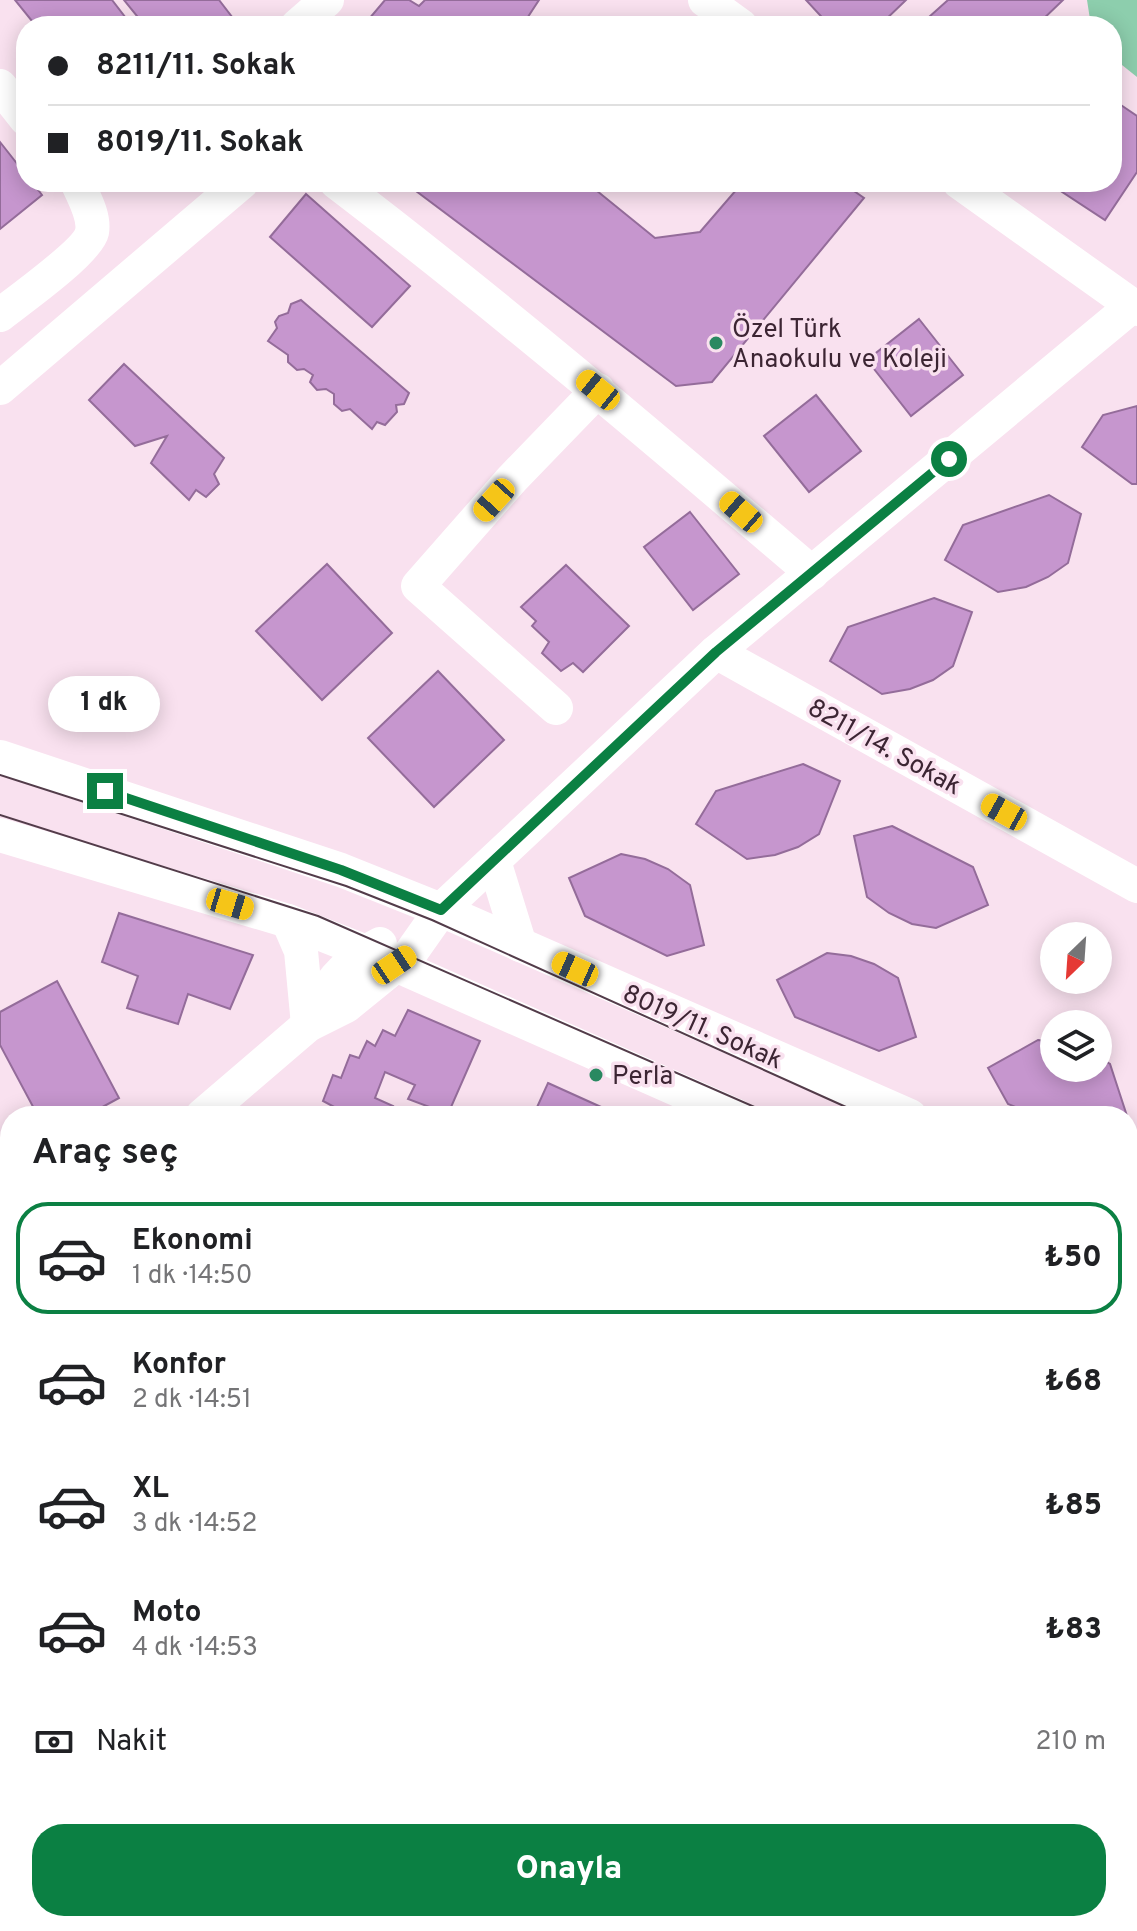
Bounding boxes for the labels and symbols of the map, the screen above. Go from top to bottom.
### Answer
place label: Özel Türk Anaokulu ve Koleji [732,313,947,377]
marker: Özel Türk Anaokulu ve Koleji [707,334,725,352]
car [572,366,624,414]
route start [931,441,967,477]
car [469,474,519,526]
car [715,487,767,537]
callout: 1 dk [49,675,161,731]
street label: 8211/14. Sokak [801,692,967,804]
route end [87,773,123,809]
car [977,790,1031,834]
car [204,886,256,922]
north arrow [1040,922,1112,994]
car [367,942,421,988]
car [548,948,602,990]
street label: 8019/11. Sokak [617,978,787,1078]
place label: Perla [612,1061,673,1094]
marker: Perla [587,1066,605,1084]

